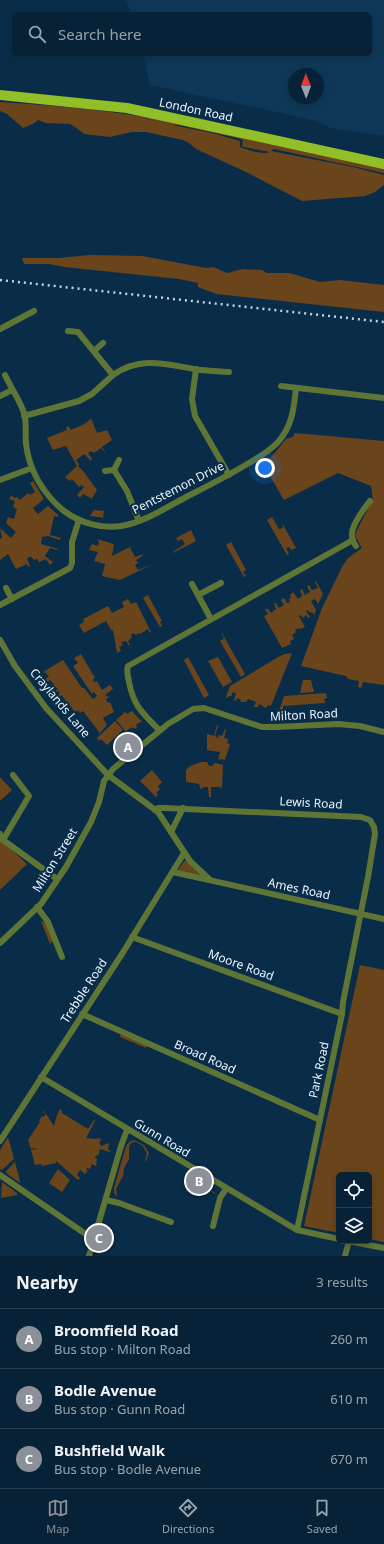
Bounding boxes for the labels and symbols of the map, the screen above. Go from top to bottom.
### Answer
north arrow [288,68,324,104]
street label: London Road [158,93,235,126]
street label: Pentstemon Drive [129,457,227,518]
your location [255,458,275,478]
street label: Craylands Lane [26,664,95,741]
street label: Milton Road [270,704,338,725]
pin: A [115,732,141,762]
street label: Lewis Road [279,792,343,813]
street label: Milton Street [28,824,81,895]
street label: Ames Road [266,874,332,903]
street label: Moore Road [206,945,276,984]
street label: Trebble Road [56,955,111,1026]
street label: Broad Road [172,1035,239,1078]
street label: Park Road [304,1040,333,1100]
street label: Gunn Road [131,1114,194,1161]
pin: B [186,1166,212,1196]
pin: C [86,1223,112,1253]

